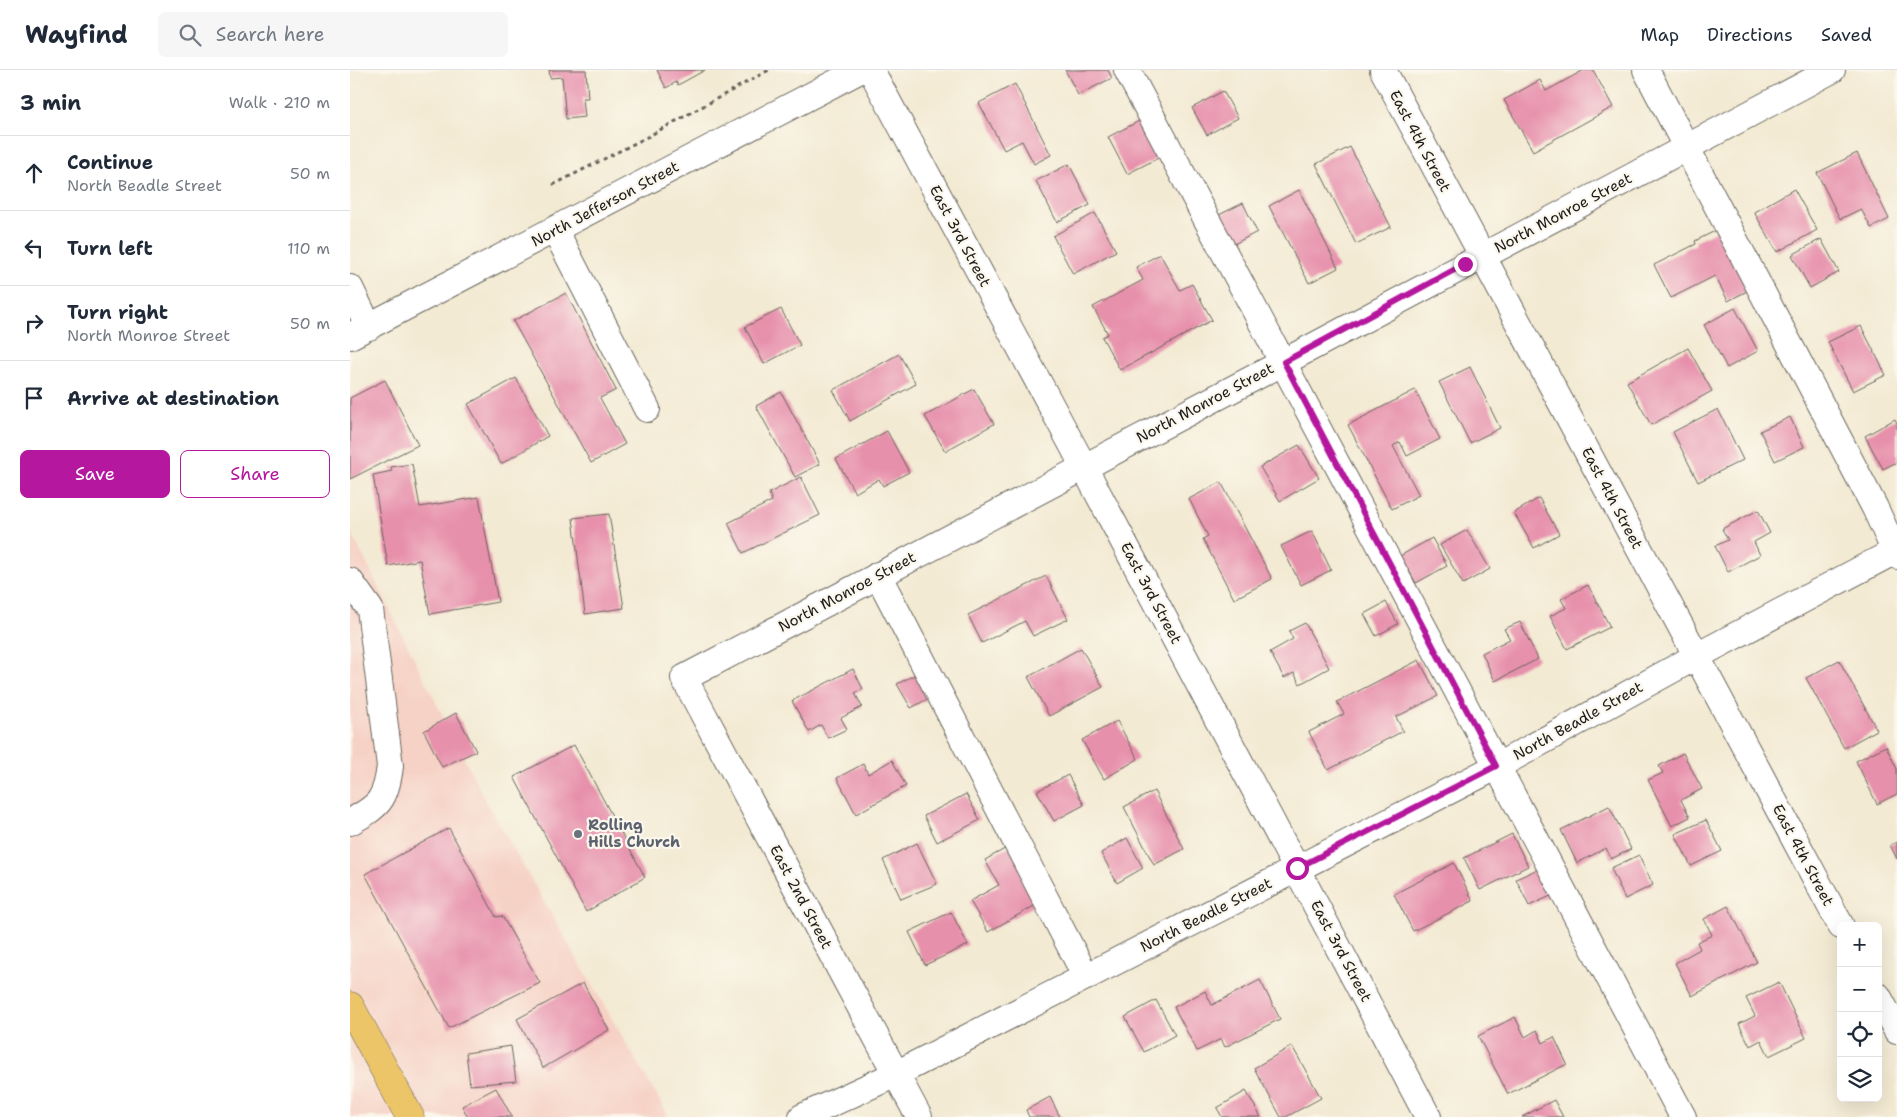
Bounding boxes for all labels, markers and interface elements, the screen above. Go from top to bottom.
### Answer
search box [158,12,508,57]
text: Wayfind [25,19,128,51]
icon: search [176,21,204,49]
text: Search here [216,22,324,47]
text: Map [1641,23,1679,47]
text: Directions [1707,23,1793,47]
text: Saved [1821,23,1872,47]
street label: East 4th Street [1385,87,1455,195]
text: 3 min [20,89,81,117]
text: Walk · 210 m [229,92,330,113]
text: Continue [67,150,153,175]
street label: North Jefferson Street [528,157,682,251]
icon: ahead [20,159,48,187]
text: 50 m [290,163,330,184]
street label: North Monroe Street [1491,168,1635,258]
text: North Beadle Street [67,175,222,196]
street label: East 3rd Street [925,182,995,290]
icon: left [20,234,48,262]
text: Turn left [67,236,153,261]
text: 110 m [287,238,330,259]
route end [1454,253,1477,276]
text: Turn right [67,300,168,325]
icon: right [20,309,48,337]
text: 50 m [290,313,330,334]
text: North Monroe Street [67,325,230,346]
street label: North Monroe Street [1133,358,1277,448]
icon: arrive [20,384,48,412]
text: Arrive at destination [67,386,279,411]
street label: East 4th Street [1577,444,1647,552]
button: Save [20,450,170,498]
button: Share [180,450,330,498]
street label: East 3rd Street [1116,539,1186,647]
street label: North Monroe Street [775,547,919,637]
street label: North Beadle Street [1510,677,1646,765]
street label: East 4th Street [1768,801,1838,909]
place label: Rolling Hills Church [588,815,680,852]
marker: Rolling Hills Church [572,828,584,840]
street label: East 2nd Street [765,842,837,952]
route start [1286,857,1309,880]
street label: North Beadle Street [1137,873,1275,957]
street label: East 3rd Street [1306,897,1376,1005]
map controls [1837,922,1882,1102]
button: + [1837,922,1882,967]
button: − [1837,967,1882,1012]
button: locate [1837,1012,1882,1057]
button: layers [1837,1057,1882,1102]

